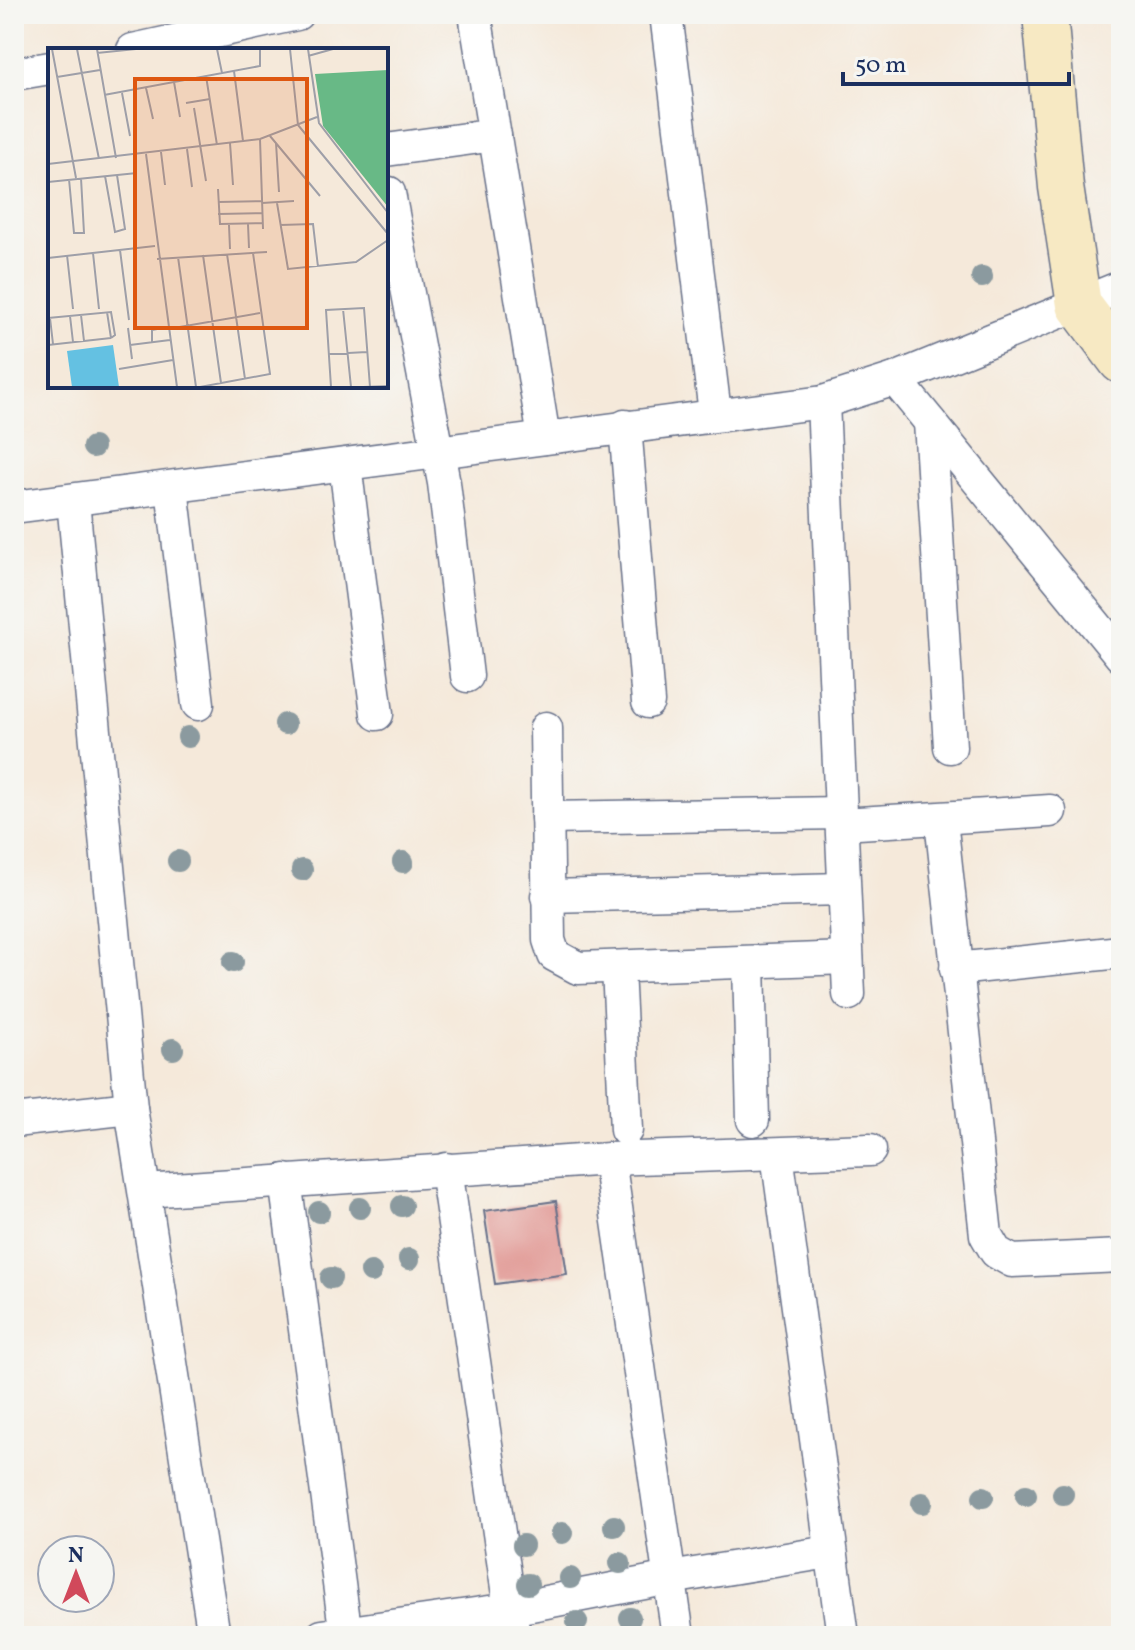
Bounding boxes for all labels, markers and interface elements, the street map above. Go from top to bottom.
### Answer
scale bar [843,36,1069,86]
inset map [48,48,388,388]
text: 50 m [855,49,907,83]
north arrow [36,1534,116,1614]
text: N [68,1541,84,1572]

